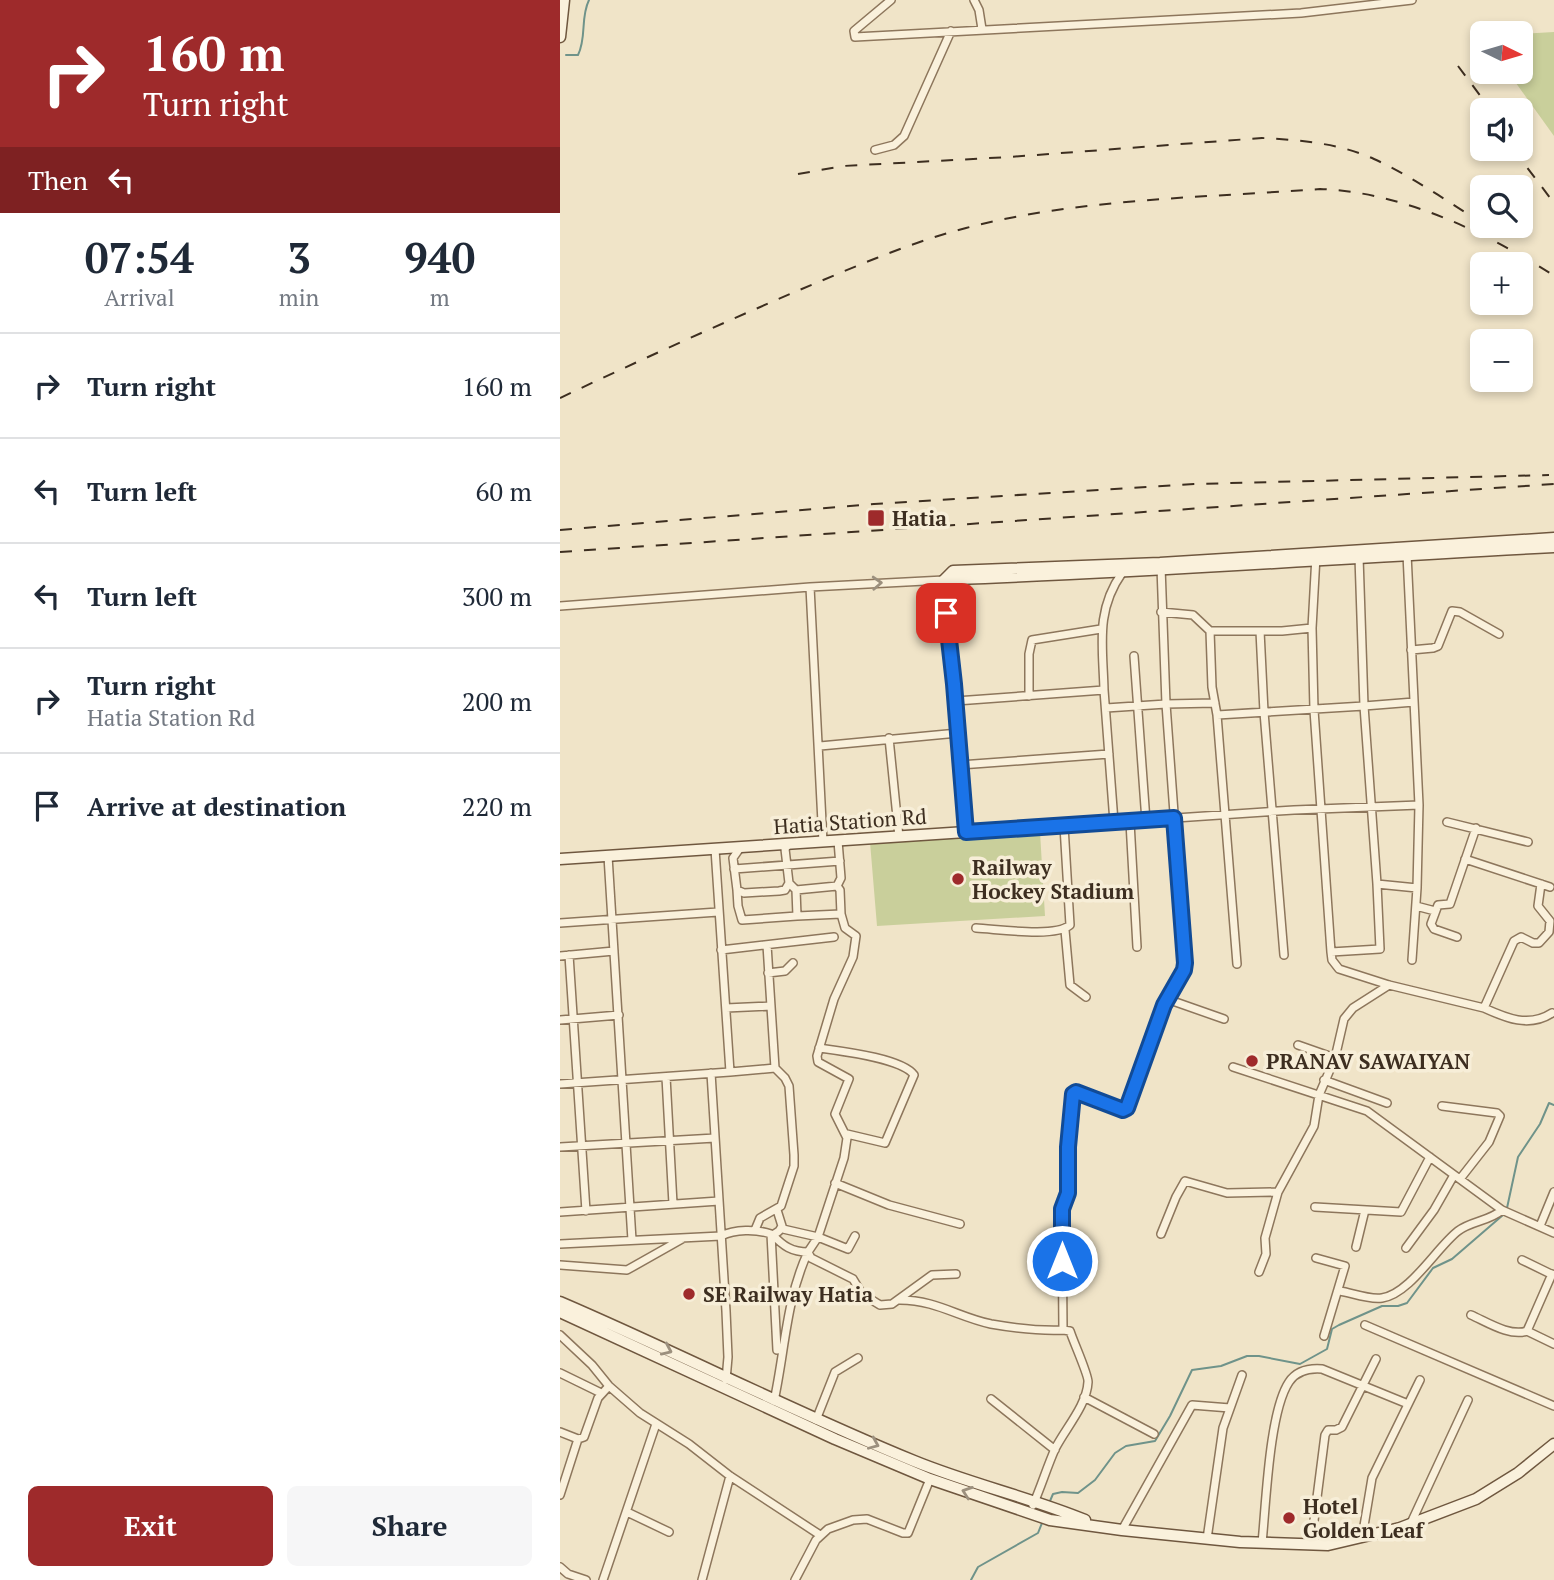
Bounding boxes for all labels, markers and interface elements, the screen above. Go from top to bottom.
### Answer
text: 160 m [143,20,285,85]
north arrow [1470,21,1533,84]
map controls [1470,21,1533,392]
icon: right [28,28,119,119]
text: Turn right [143,83,289,125]
button: sound [1470,98,1533,161]
icon: left [102,161,140,199]
text: Then [28,163,88,197]
button: search [1470,175,1533,238]
text: 07:54 [85,229,194,285]
text: 3 [287,229,311,285]
text: 940 [404,229,475,285]
button: + [1470,252,1533,315]
text: Arrival [104,282,175,313]
text: min [279,282,319,313]
text: m [430,282,450,313]
button: − [1470,329,1533,392]
icon: right [28,367,66,405]
text: Turn right [87,369,216,403]
text: 160 m [462,369,532,403]
icon: left [28,472,66,510]
text: Turn left [87,474,197,508]
text: 60 m [476,474,532,508]
place label: Hatia [892,504,947,532]
marker: Hatia [866,508,886,528]
one-way arrow [872,576,883,591]
icon: left [28,577,66,615]
text: Turn left [87,579,197,613]
text: 300 m [462,579,532,613]
pin [916,583,976,643]
icon: arrive [927,594,965,632]
text: Turn right [87,668,216,702]
icon: right [28,682,66,720]
text: 200 m [462,684,532,718]
text: Hatia Station Rd [87,702,255,733]
icon: arrive [28,787,66,825]
text: Arrive at destination [87,789,346,823]
text: 220 m [462,789,532,823]
street label: Hatia Station Rd [772,802,928,840]
place label: Railway Hockey Stadium [972,853,1135,905]
marker: Railway Hockey Stadium [950,871,966,887]
place label: PRANAV SAWAIYAN [1266,1047,1470,1075]
marker: PRANAV SAWAIYAN [1244,1053,1260,1069]
position arrow [1025,1224,1099,1298]
place label: SE Railway Hatia [703,1280,873,1308]
marker: SE Railway Hatia [681,1286,697,1302]
one-way arrow [660,1342,672,1356]
one-way arrow [867,1436,879,1450]
button: Exit [28,1486,273,1566]
button: Share [287,1486,532,1566]
one-way arrow [962,1486,974,1500]
place label: Hotel Golden Leaf [1303,1492,1426,1544]
marker: Hotel Golden Leaf [1281,1510,1297,1526]

